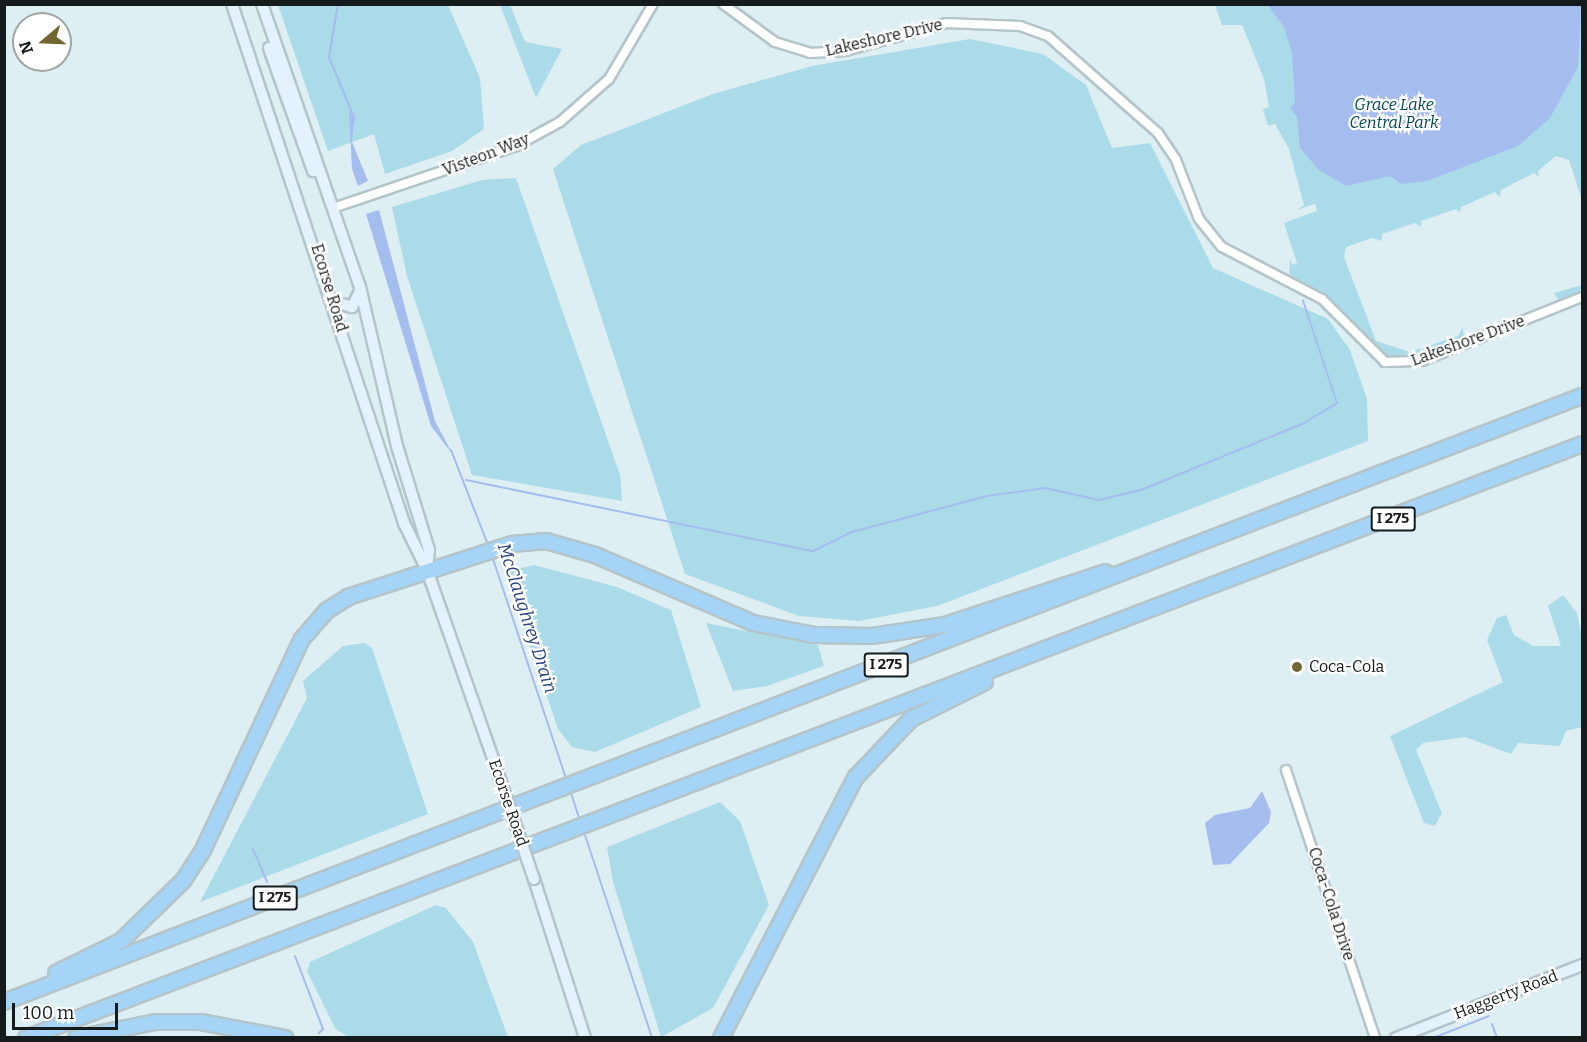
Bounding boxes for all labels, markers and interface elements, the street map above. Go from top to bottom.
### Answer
north arrow [12,12,72,72]
street label: Lakeshore Drive [824,15,944,61]
text: N [15,38,37,56]
park label: Grace Lake Central Park [1349,95,1439,133]
street label: Visteon Way [440,130,532,180]
street label: Ecorse Road [307,242,351,334]
street label: Lakeshore Drive [1409,312,1527,370]
road number: I 275 [1370,507,1416,531]
water label: McClaughrey Drain [493,540,561,696]
road number: I 275 [864,653,908,677]
place label: Coca-Cola [1309,657,1384,677]
marker: Coca-Cola [1290,660,1304,674]
street label: Ecorse Road [484,757,532,849]
street label: Coca-Cola Drive [1304,845,1358,963]
road number: I 275 [252,886,298,910]
street label: Haggerty Road [1451,966,1561,1024]
scale bar [15,991,122,1029]
text: 100 m [23,1002,74,1024]

